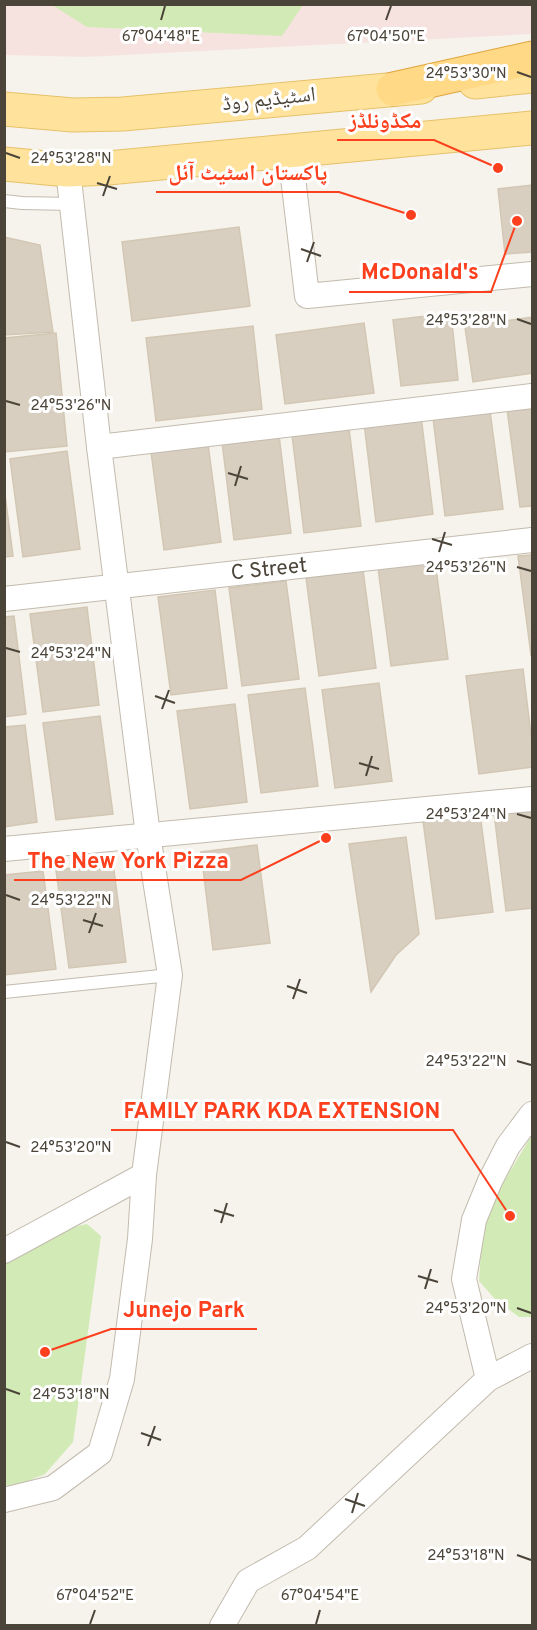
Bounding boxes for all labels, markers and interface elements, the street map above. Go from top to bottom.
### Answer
text: 67°04'48"E [122,28,200,47]
text: 67°04'50"E [347,28,425,47]
text: 24°53'30"N [425,65,507,84]
street label: اسٹیڈیم روڈ [221,82,317,118]
callout: مکڈونلڈز [337,100,434,140]
text: مکڈونلڈز [348,109,421,136]
text: 24°53'28"N [30,150,112,169]
callout: پاکستان اسٹیٹ آئل [156,152,339,192]
text: پاکستان اسٹیٹ آئل [169,161,327,188]
callout: McDonald's [349,252,491,292]
text: McDonald's [361,260,479,287]
text: 24°53'28"N [425,312,507,331]
text: 24°53'26"N [31,397,111,416]
street label: C Street [230,553,308,587]
text: 24°53'26"N [426,559,506,578]
text: 24°53'24"N [30,645,112,664]
text: 24°53'24"N [425,806,507,825]
callout: The New York Pizza [14,840,241,880]
text: The New York Pizza [27,849,229,876]
text: 24°53'22"N [30,892,112,911]
text: 24°53'22"N [425,1053,507,1072]
callout: FAMILY PARK KDA EXTENSION [111,1090,453,1130]
text: FAMILY PARK KDA EXTENSION [124,1099,440,1126]
text: 24°53'20"N [30,1139,112,1158]
callout: Junejo Park [111,1289,257,1329]
text: Junejo Park [123,1298,245,1325]
text: 24°53'20"N [425,1300,507,1319]
text: 24°53'18"N [32,1386,110,1405]
text: 24°53'18"N [427,1547,505,1566]
text: 67°04'52"E [56,1587,134,1606]
text: 67°04'54"E [281,1587,359,1606]

